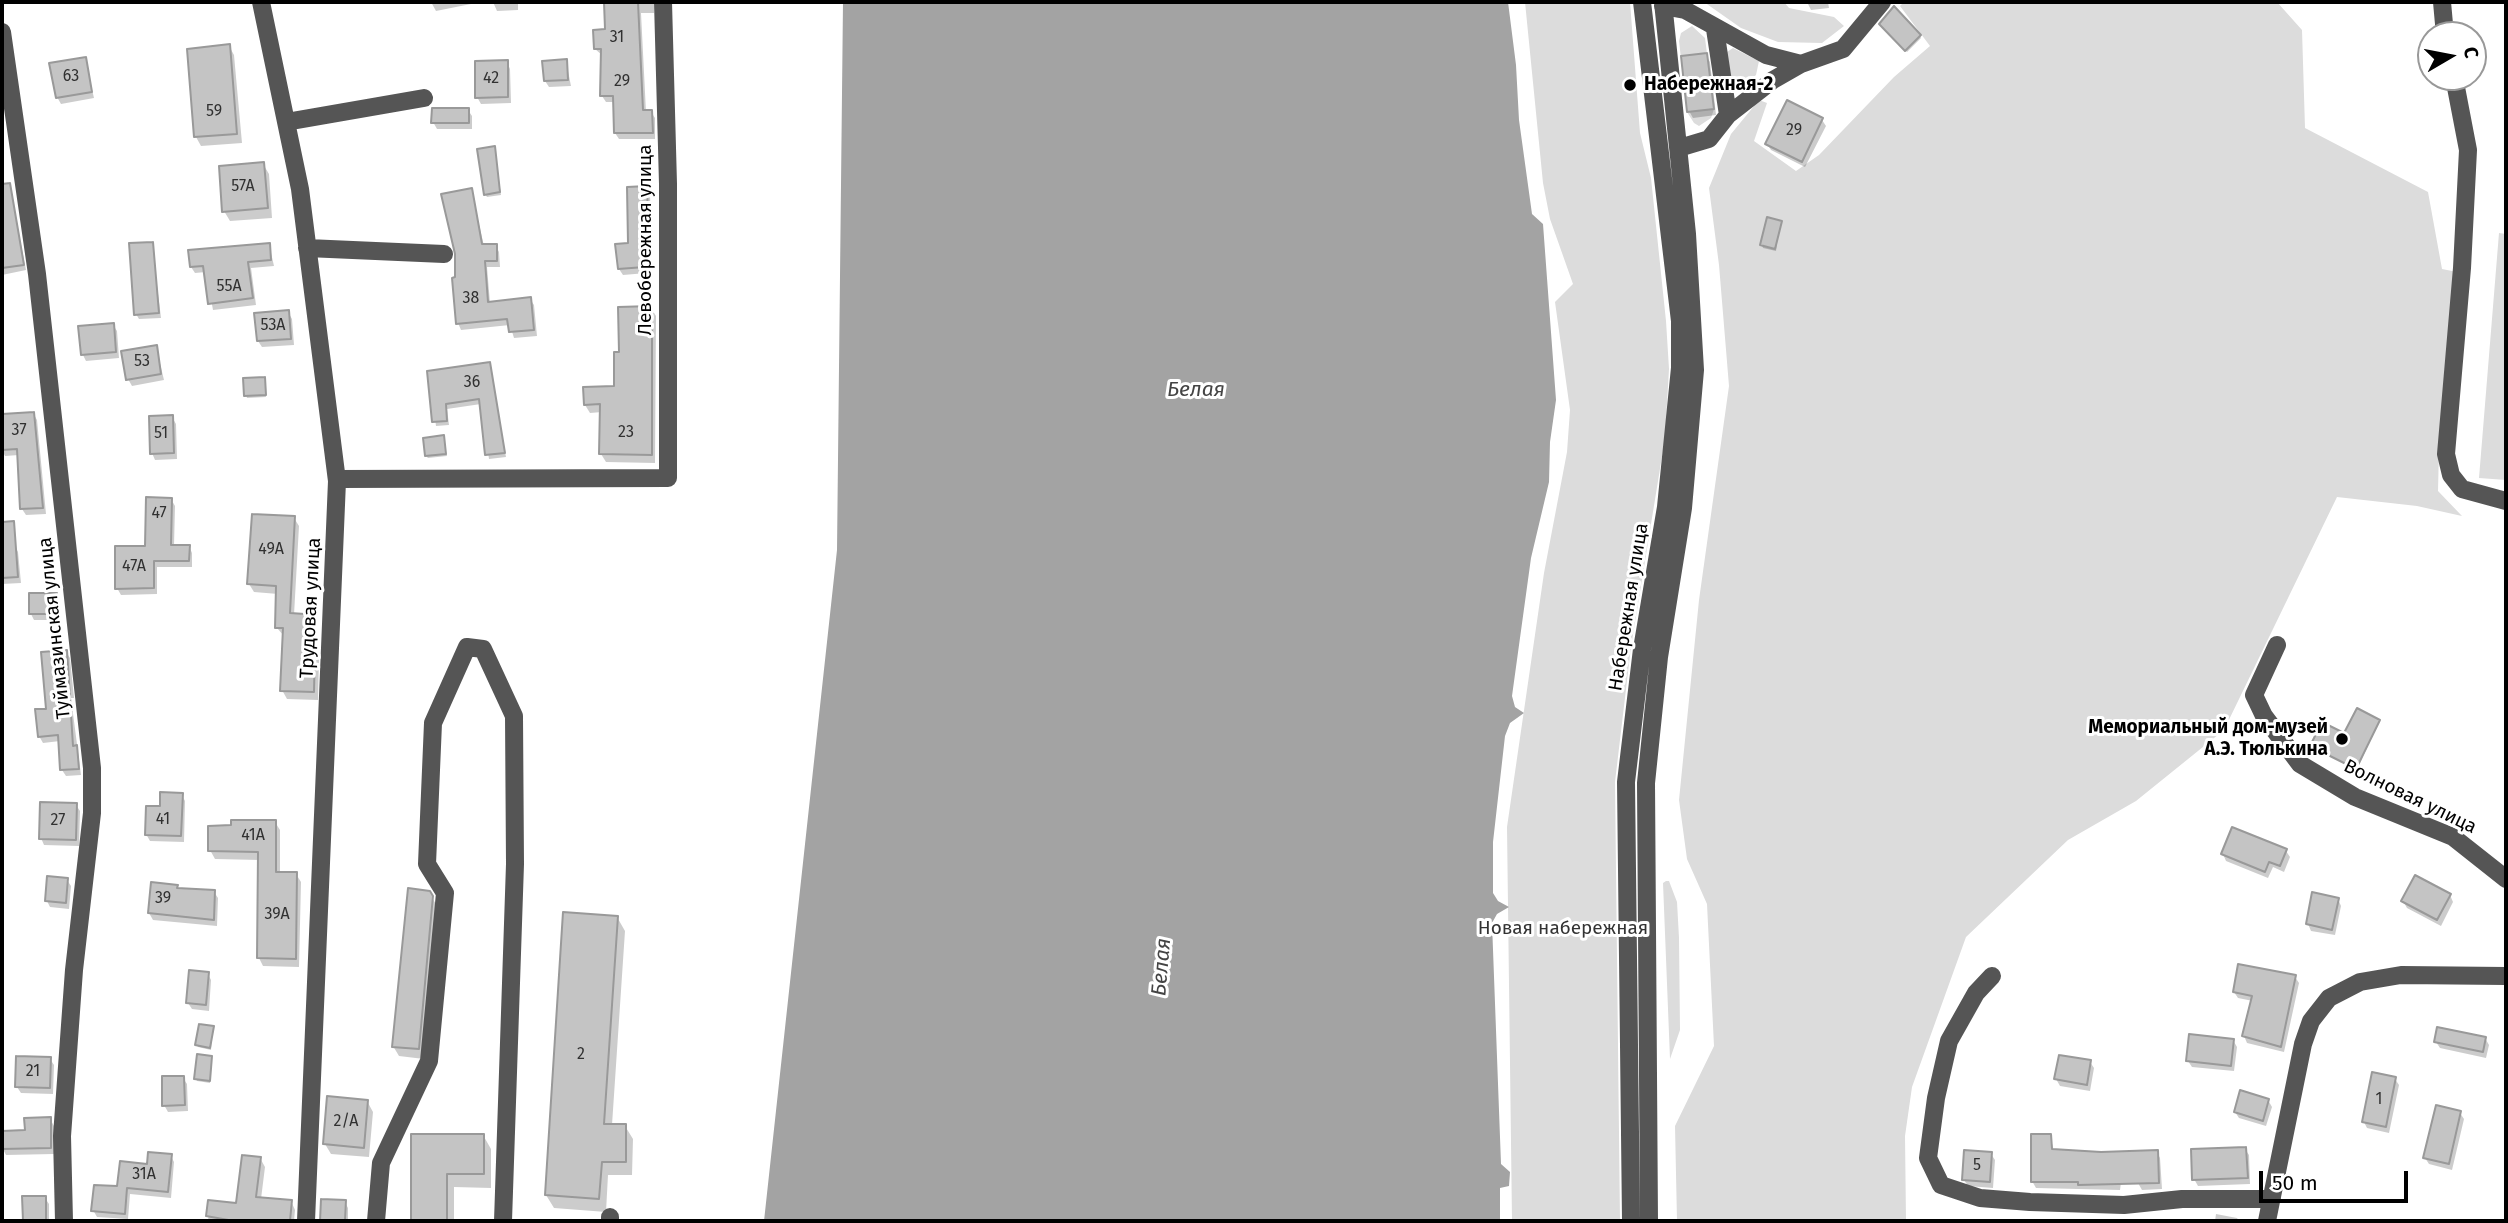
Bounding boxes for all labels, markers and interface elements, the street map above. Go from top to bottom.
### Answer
north arrow [2417,21,2487,91]
house number: 31 [610,28,624,48]
text: С [2459,45,2483,60]
house number: 63 [63,67,79,87]
house number: 42 [483,69,499,89]
house number: 29 [614,72,630,92]
place label: Набережная-2 [1644,74,1773,96]
marker: Набережная-2 [1622,77,1638,93]
house number: 59 [206,102,222,122]
house number: 29 [1786,121,1802,141]
street label: Левобережная улица [635,144,657,336]
house number: 57А [231,177,255,197]
house number: 55А [216,277,242,297]
house number: 38 [463,289,479,309]
house number: 53А [260,316,286,336]
house number: 53 [134,352,150,372]
house number: 36 [464,373,480,393]
water label: Белая [1167,377,1225,403]
house number: 37 [11,421,27,441]
house number: 23 [618,423,634,443]
house number: 51 [154,424,168,444]
house number: 47 [151,504,167,524]
street label: Набережная улица [1604,521,1654,693]
street label: Туймазинская улица [34,536,76,720]
street label: Трудовая улица [296,537,326,679]
house number: 49А [258,540,284,560]
house number: 47А [122,557,146,577]
place label: Мемориальный дом-музей А.Э. Тюлькина [2088,717,2328,761]
marker: Мемориальный дом-музей А.Э. Тюлькина [2334,731,2350,747]
street label: Волновая улица [2340,755,2480,839]
house number: 41 [156,810,170,830]
house number: 27 [51,811,65,831]
house number: 41А [241,826,265,846]
house number: 39 [155,889,171,909]
house number: 39А [264,905,290,925]
park label: Новая набережная [1478,918,1648,940]
water label: Белая [1147,937,1177,997]
house number: 2 [577,1045,585,1065]
house number: 21 [26,1062,40,1082]
house number: 1 [2376,1090,2382,1110]
house number: 2/А [334,1112,358,1132]
house number: 5 [1973,1156,1981,1176]
scale bar [2263,1156,2412,1200]
house number: 31А [132,1165,156,1185]
text: 50 m [2272,1170,2318,1196]

